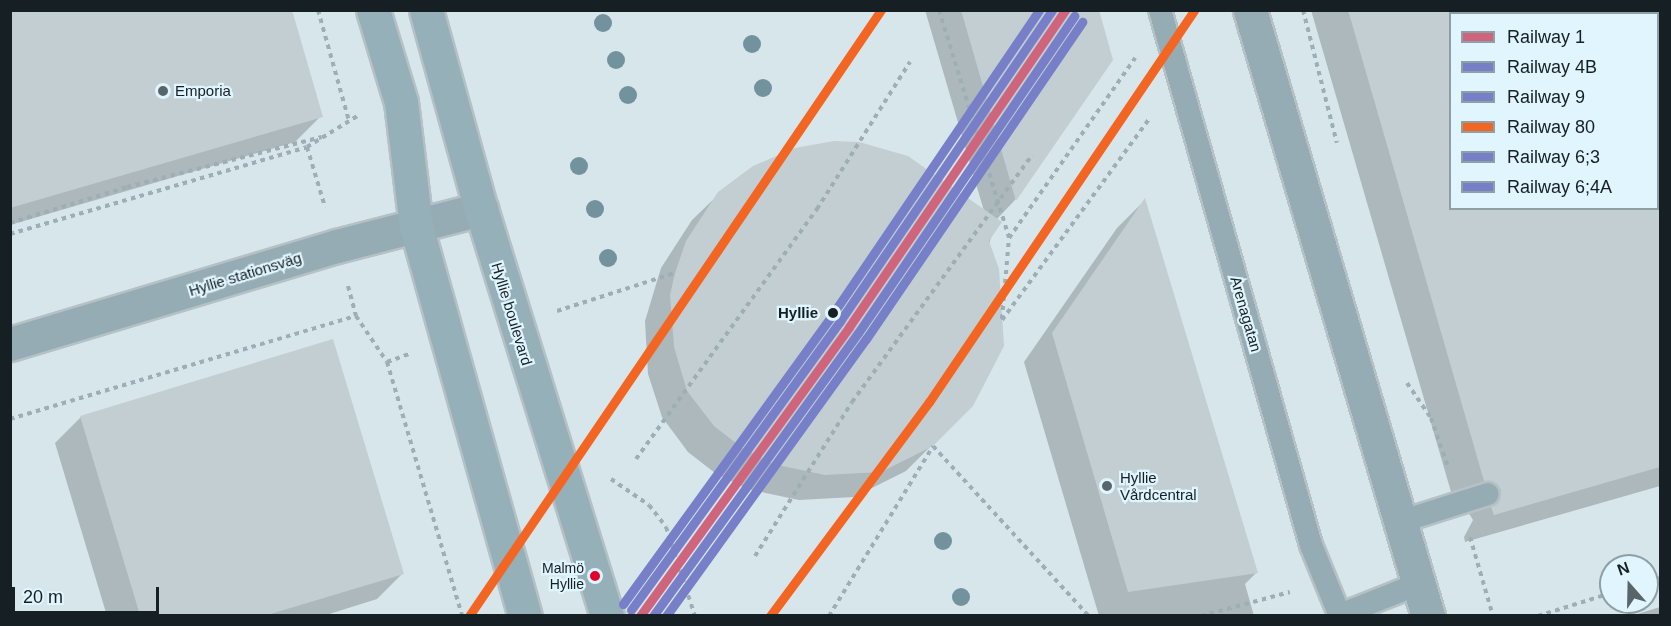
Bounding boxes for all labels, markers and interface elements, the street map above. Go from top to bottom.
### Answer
legend [1449,12,1659,210]
text: Railway 1 [1507,27,1585,47]
text: Railway 4B [1507,57,1597,77]
place label: Emporia [175,82,231,100]
marker: Emporia [156,84,170,98]
text: Railway 9 [1507,87,1585,107]
text: Railway 80 [1507,117,1595,137]
text: Railway 6;3 [1507,147,1600,167]
text: Railway 6;4A [1507,177,1612,197]
street label: Hyllie stationsväg [187,248,303,300]
street label: Hyllie boulevard [488,260,536,368]
street label: Arenagatan [1227,274,1265,354]
marker: Hyllie [823,303,843,323]
place label: Hyllie [778,304,818,322]
place label: Hyllie Vårdcentral [1120,468,1197,503]
marker: Hyllie Vårdcentral [1098,477,1116,495]
north arrow [1599,554,1659,614]
text: N [1615,559,1632,578]
place label: Malmö Hyllie [542,560,584,592]
marker: Malmö Hyllie [589,570,601,582]
scale bar [15,575,162,613]
text: 20 m [23,587,63,607]

